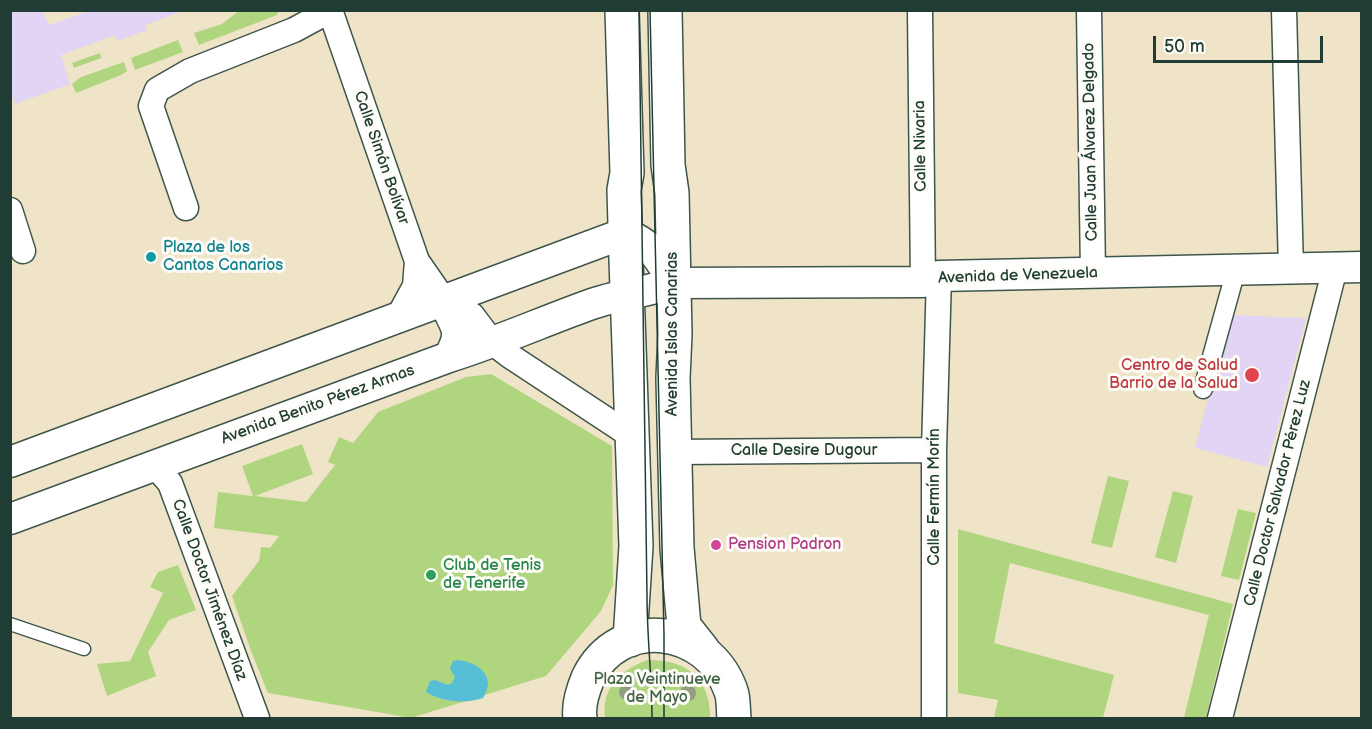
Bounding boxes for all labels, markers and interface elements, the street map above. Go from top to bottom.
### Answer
scale bar [1156,24,1326,62]
text: 50 m [1164,36,1205,57]
street label: Calle Juan Álvarez Delgado [1080,42,1102,242]
street label: Calle Simón Bolívar [349,89,413,227]
street label: Calle Nivaria [911,100,931,192]
place label: Plaza de los Cantos Canarios [163,238,283,276]
marker: Plaza de los Cantos Canarios [144,250,158,264]
street label: Avenida Islas Canarias [663,252,683,416]
street label: Avenida de Venezuela [938,264,1098,288]
place label: Centro de Salud Barrio de la Salud [1109,356,1238,394]
street label: Avenida Benito Pérez Armas [219,361,417,449]
marker: Centro de Salud Barrio de la Salud [1243,366,1261,384]
street label: Calle Doctor Salvador Pérez Luz [1241,378,1315,608]
street label: Calle Fermín Morín [925,428,945,566]
street label: Calle Desire Dugour [731,441,877,461]
street label: Calle Doctor Jiménez Díaz [167,497,251,683]
place label: Pension Padron [728,535,841,555]
marker: Pension Padron [709,538,723,552]
place label: Club de Tenis de Tenerife [443,556,541,594]
marker: Club de Tenis de Tenerife [424,568,438,582]
park label: Plaza Veintinueve de Mayo [593,670,721,708]

